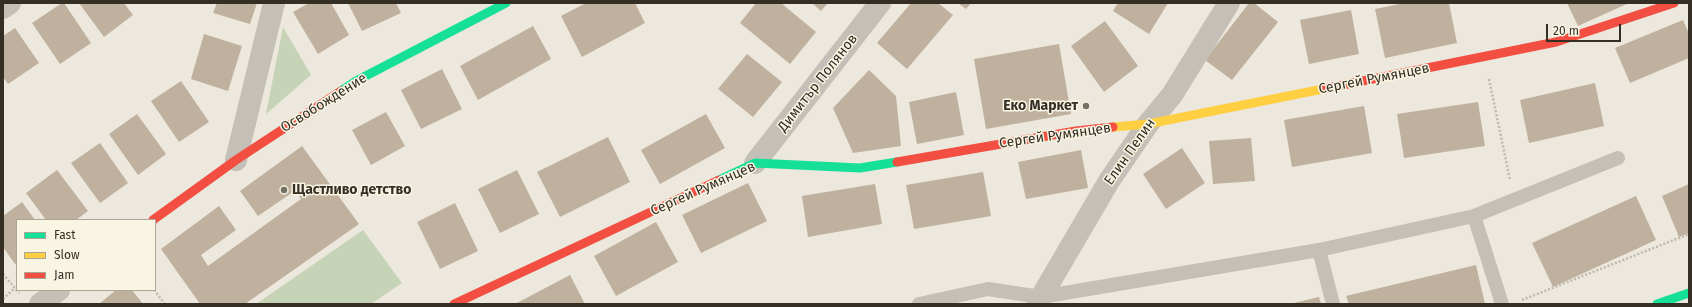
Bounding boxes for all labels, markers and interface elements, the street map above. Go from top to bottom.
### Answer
scale bar [1548,16,1623,42]
text: 20 m [1553,24,1579,38]
street label: Димитър Полянов [775,31,861,135]
street label: Сергей Румянцев [1317,60,1431,98]
street label: Освобождение [278,70,370,136]
place label: Еко Маркет [1003,98,1078,114]
marker: Еко Маркет [1081,101,1091,111]
street label: Елин Пелин [1101,115,1159,189]
street label: Сергей Румянцев [998,120,1112,152]
street label: Сергей Румянцев [648,158,758,220]
place label: Щастливо детство [292,182,411,198]
marker: Щастливо детство [279,185,289,195]
legend [16,219,156,291]
text: Fast [54,228,76,242]
text: Slow [54,248,80,262]
text: Jam [54,268,74,282]

